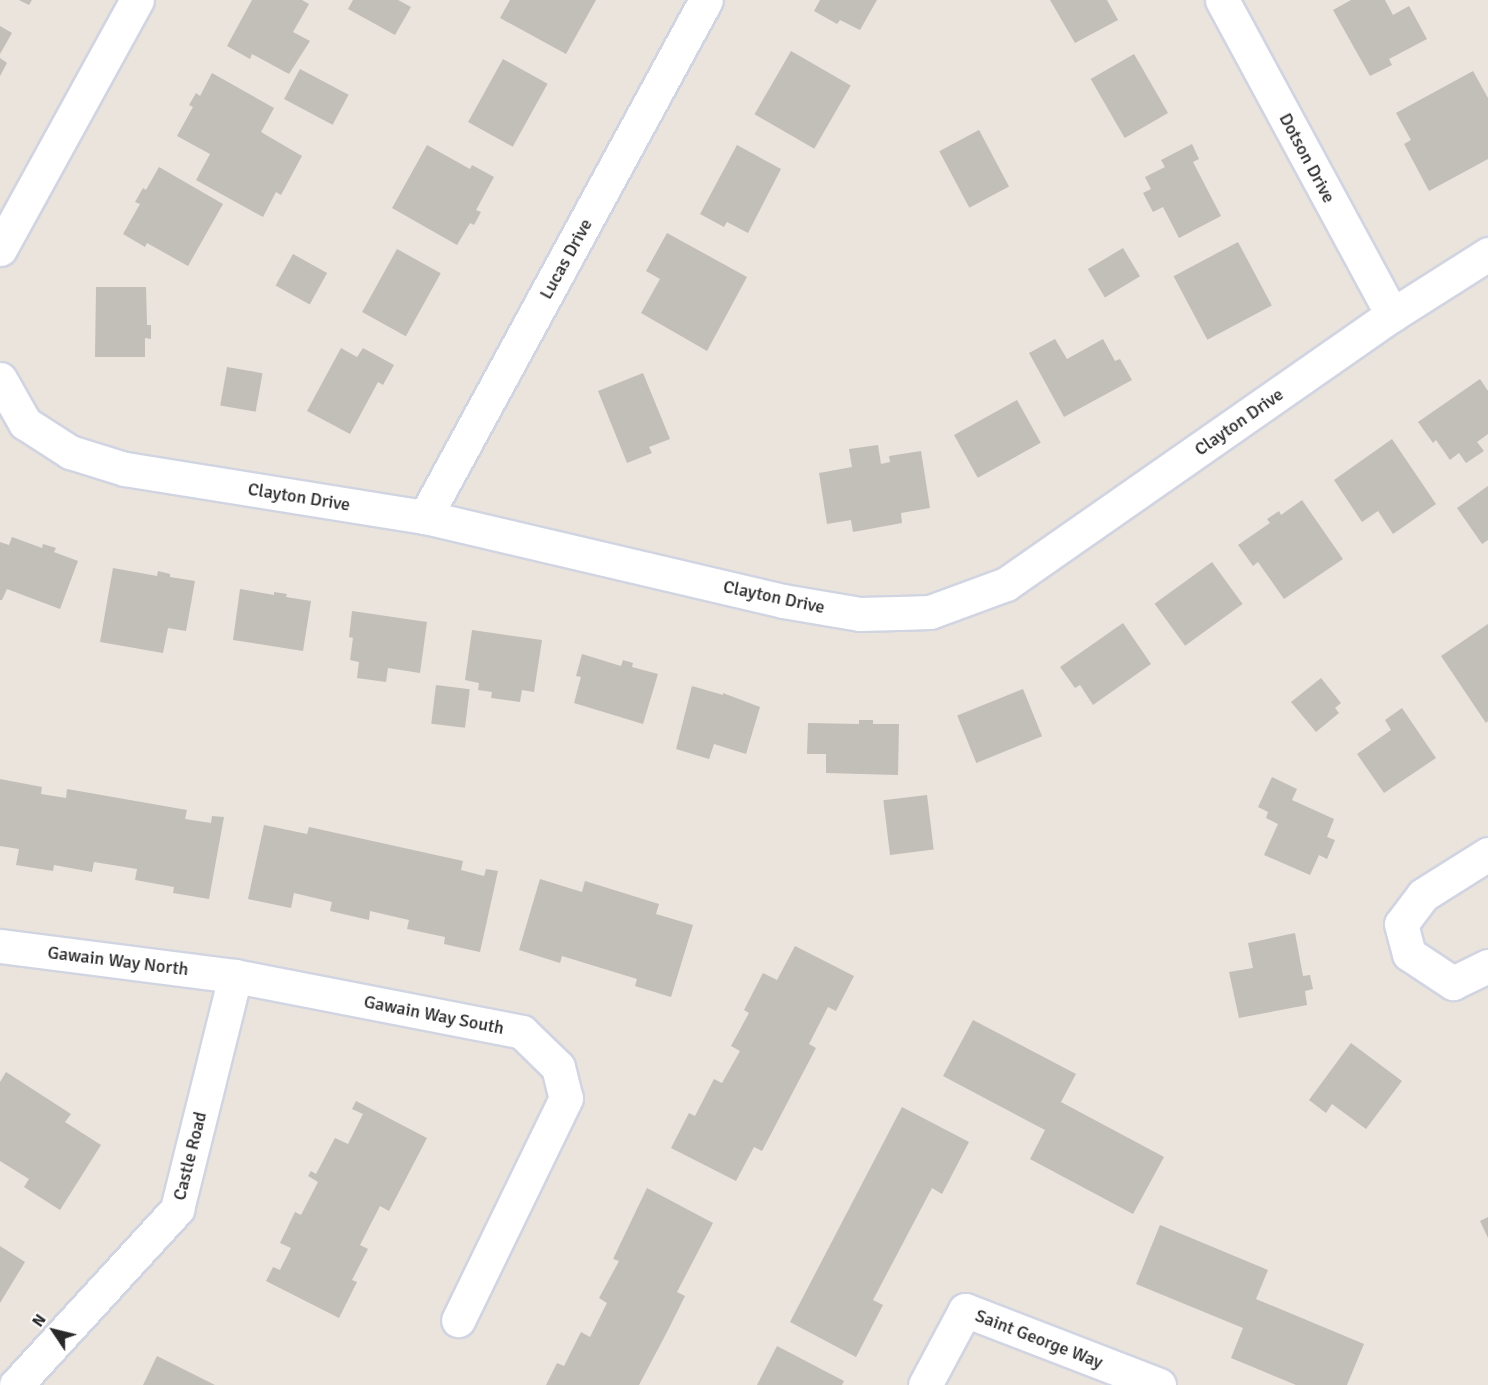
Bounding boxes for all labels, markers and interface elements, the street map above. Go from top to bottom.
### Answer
street label: Dotson Drive [1274,109,1340,207]
street label: Lucas Drive [535,215,597,303]
street label: Clayton Drive [1191,384,1287,460]
street label: Clayton Drive [246,478,352,516]
street label: Clayton Drive [721,576,827,618]
street label: Gawain Way North [46,942,190,980]
street label: Gawain Way South [362,991,506,1039]
street label: Castle Road [169,1109,211,1203]
north arrow [24,1301,84,1361]
street label: Saint George Way [972,1305,1106,1373]
text: N [28,1310,51,1331]

